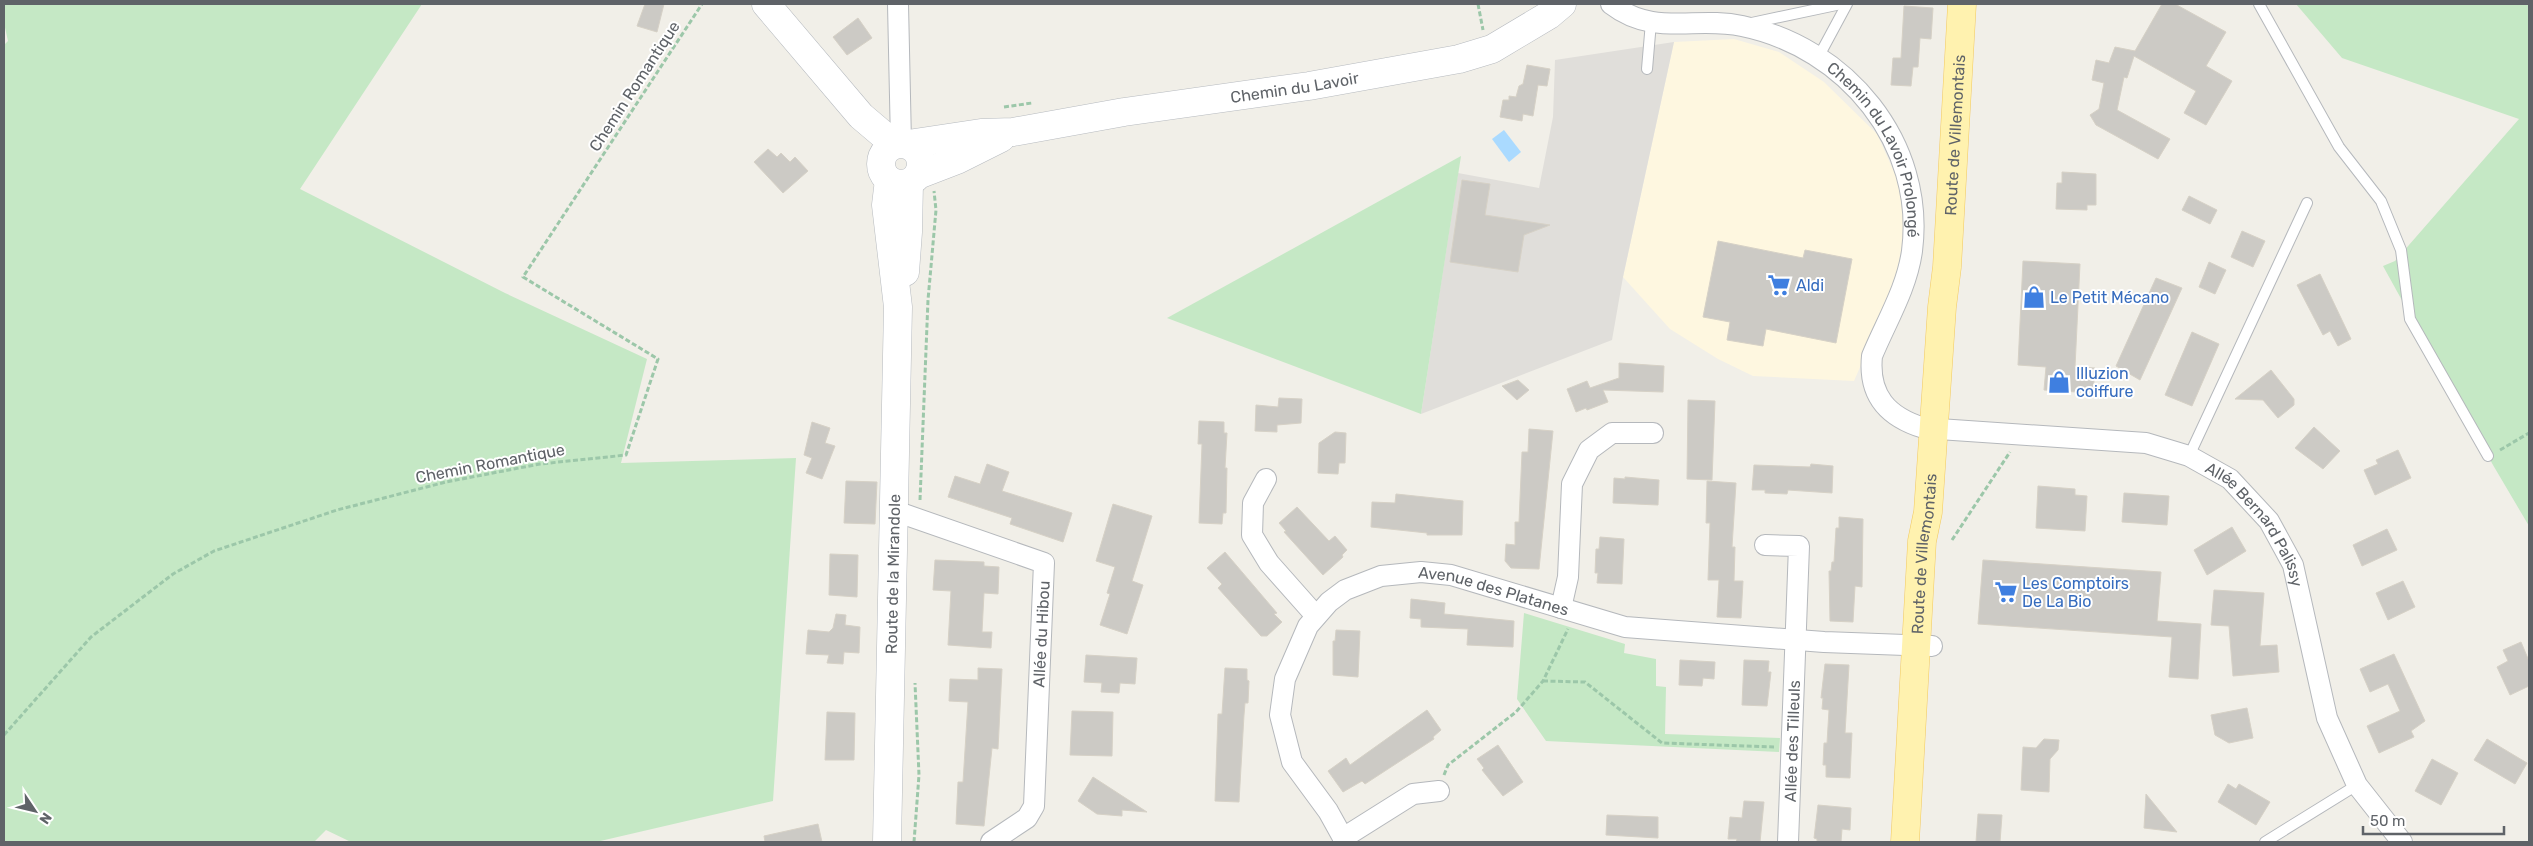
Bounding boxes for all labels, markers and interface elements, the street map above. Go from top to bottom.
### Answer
street label: Chemin Romantique [585,18,684,155]
street label: Route de Villemontais [1941,54,1969,216]
street label: Chemin du Lavoir Prolongé [1823,58,1923,238]
street label: Chemin du Lavoir [1229,68,1360,107]
supermarket icon: Aldi [1766,272,1792,298]
place label: Aldi [1796,276,1824,295]
shop icon: Le Petit Mécano [2021,284,2047,310]
place label: Le Petit Mécano [2050,288,2169,307]
place label: Illuzion coiffure [2076,364,2134,401]
shop icon: Illuzion coiffure [2046,369,2072,395]
street label: Chemin Romantique [414,440,566,487]
street label: Allée Bernard Palissy [2202,458,2307,589]
street label: Route de Villemontais [1908,473,1941,635]
street label: Route de la Mirandole [882,494,904,654]
street label: Avenue des Platanes [1417,563,1571,620]
place label: Les Comptoirs De La Bio [2022,574,2129,611]
supermarket icon: Les Comptoirs De La Bio [1993,579,2019,605]
street label: Allée du Hibou [1029,580,1054,688]
street label: Allée des Tilleuls [1781,680,1804,802]
north arrow [10,786,60,836]
scale bar [2363,804,2504,836]
text: N [35,809,55,827]
text: 50 m [2370,812,2405,830]

